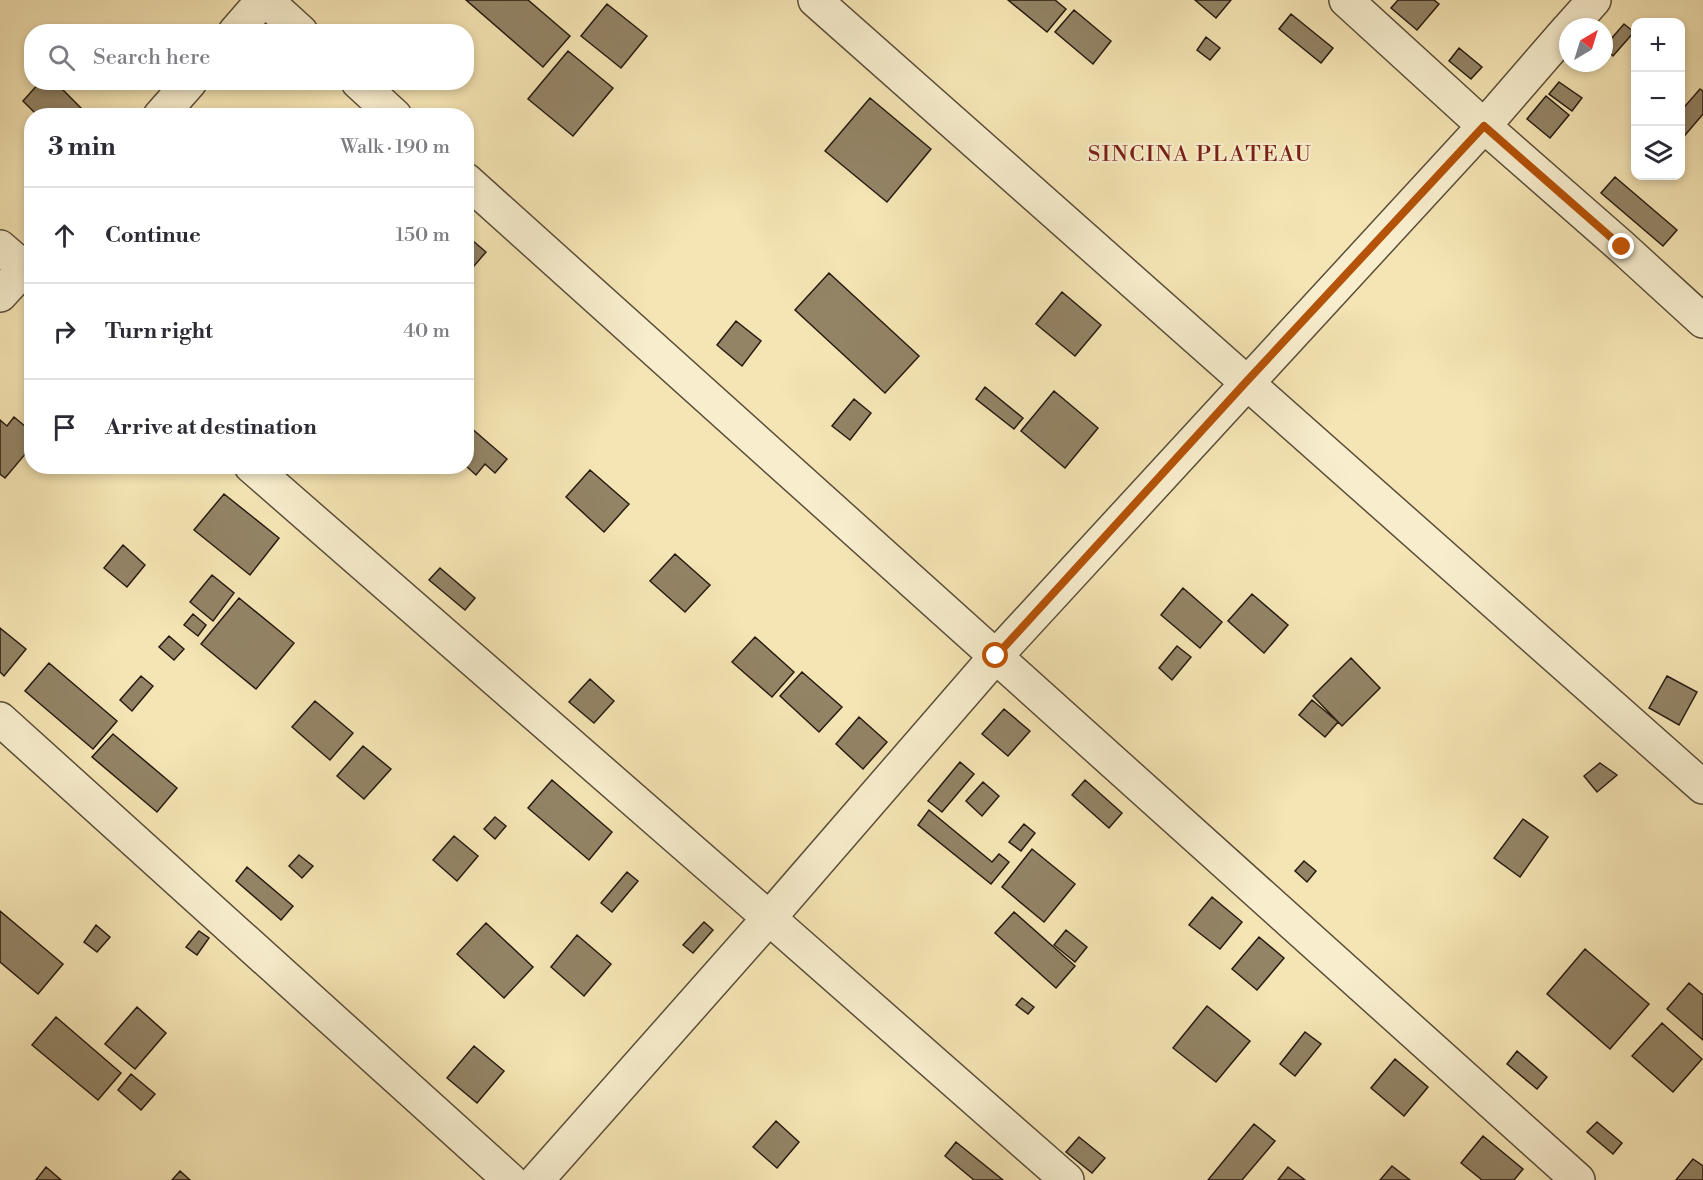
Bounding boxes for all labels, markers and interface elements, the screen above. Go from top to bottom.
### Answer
north arrow [1559,18,1613,72]
map controls [1631,18,1685,180]
button: + [1631,18,1685,72]
search box [24,24,474,90]
icon: search [45,41,78,74]
text: Search here [93,44,210,71]
button: − [1631,72,1685,126]
button: layers [1631,126,1685,180]
text: 3 min [48,131,116,163]
text: Walk · 190 m [340,135,450,160]
district label: SINCINA PLATEAU [1088,141,1312,168]
icon: ahead [48,219,81,252]
text: Continue [105,222,201,249]
text: 150 m [395,223,450,248]
route end [1608,233,1634,259]
icon: right [48,315,81,348]
text: Turn right [105,318,213,345]
text: 40 m [403,319,450,344]
icon: arrive [48,411,81,444]
text: Arrive at destination [105,414,317,441]
route start [982,642,1008,668]

